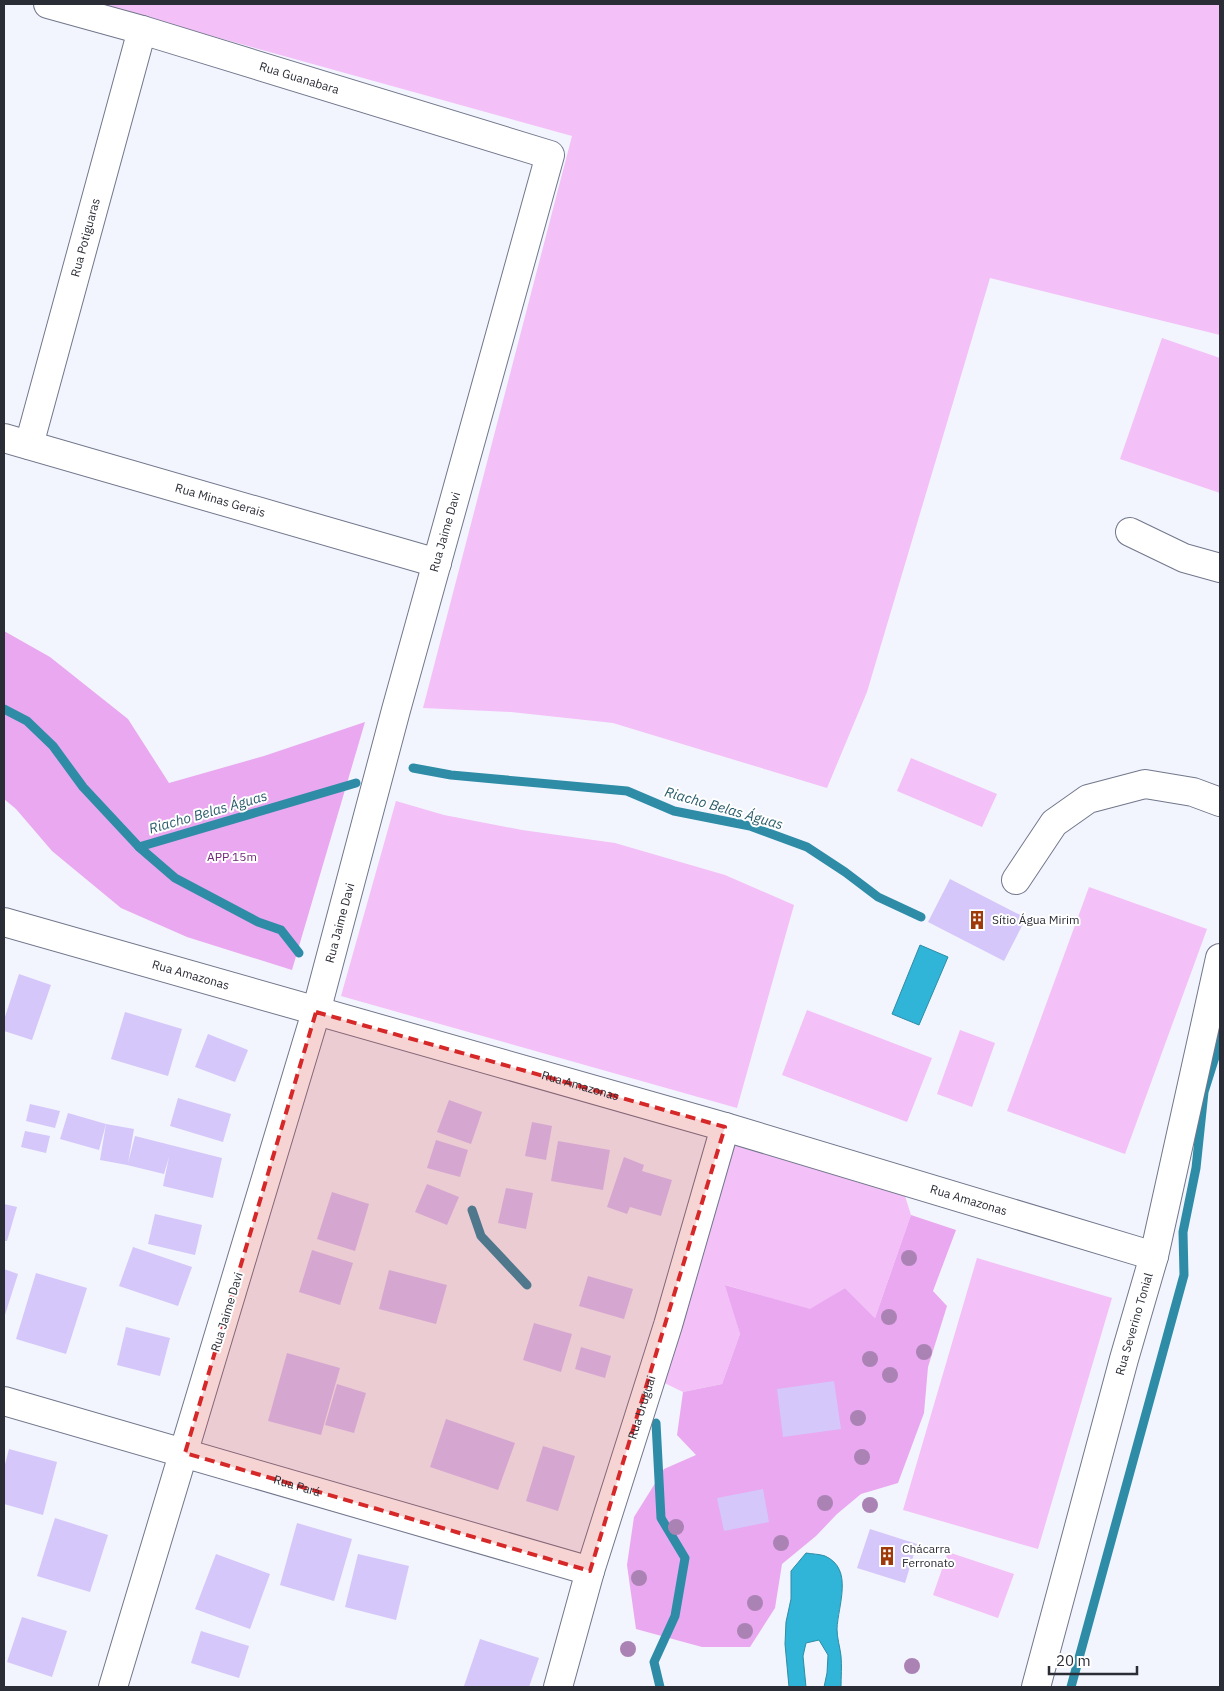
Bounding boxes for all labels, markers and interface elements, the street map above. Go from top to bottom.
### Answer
street label: Rua Guanabara [258,58,342,97]
street label: Rua Potiguaras [67,196,103,278]
street label: Rua Minas Gerais [174,480,267,520]
street label: Rua Jaime Davi [426,490,463,574]
water label: Riacho Belas Águas [663,782,786,834]
water label: Riacho Belas Águas [146,785,270,838]
park label: APP 15m [207,849,257,864]
street label: Rua Jaime Davi [322,881,357,965]
building icon: Sítio Água Mirim [966,909,988,931]
place label: Sítio Água Mirim [992,912,1079,927]
street label: Rua Amazonas [150,956,231,993]
street label: Rua Amazonas [540,1067,621,1103]
street label: Rua Amazonas [928,1181,1009,1218]
street label: Rua Jaime Davi [207,1270,246,1353]
street label: Rua Severino Tonial [1112,1271,1156,1377]
street label: Rua Uruguai [624,1374,658,1441]
street label: Rua Pará [272,1472,323,1500]
place label: Chácarra Ferronato [902,1541,955,1570]
building icon: Chácarra Ferronato [876,1545,898,1567]
scale bar [1049,1644,1136,1676]
text: 20 m [1056,1651,1091,1670]

